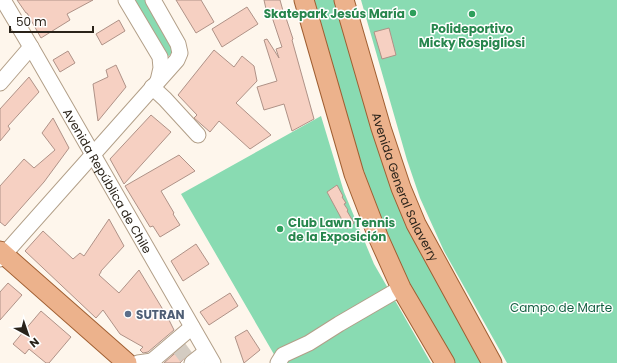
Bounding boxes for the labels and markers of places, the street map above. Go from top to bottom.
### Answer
place label: Skatepark Jesús María [264,5,405,22]
marker: Skatepark Jesús María [408,8,418,18]
marker: Polideportivo Micky Rospigliosi [467,9,477,19]
place label: Polideportivo Micky Rospigliosi [419,20,525,51]
place label: Club Lawn Tennis de la Exposición [288,214,396,245]
marker: Club Lawn Tennis de la Exposición [275,224,285,234]
place label: SUTRAN [136,306,185,323]
marker: SUTRAN [123,309,133,319]

